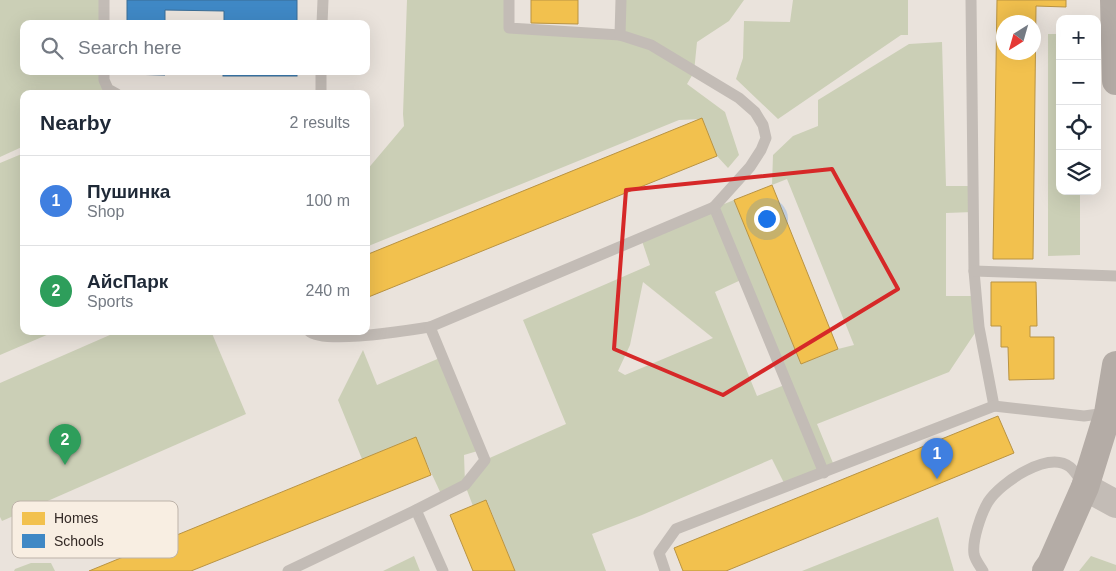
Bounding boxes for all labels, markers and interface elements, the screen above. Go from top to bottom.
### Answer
north arrow [996,15,1041,60]
map controls [1056,15,1101,195]
button: + [1056,15,1101,60]
search box [20,20,370,75]
icon: search [38,34,66,62]
text: Search here [78,37,182,58]
button: − [1056,60,1101,105]
button: locate [1056,105,1101,150]
text: Nearby [40,111,111,134]
text: 2 results [290,114,350,131]
button: layers [1056,150,1101,195]
text: Пушинка [87,181,170,202]
text: 1 [52,192,60,209]
text: 100 m [306,192,350,209]
text: Shop [87,203,124,220]
your location [754,206,780,232]
text: АйсПарк [87,271,168,292]
text: 2 [52,282,60,299]
text: 240 m [306,282,350,299]
text: Sports [87,293,133,310]
pin: 2 [49,424,81,465]
pin: 1 [921,438,953,479]
legend [12,501,178,558]
text: Homes [54,510,98,526]
text: Schools [54,533,104,549]

